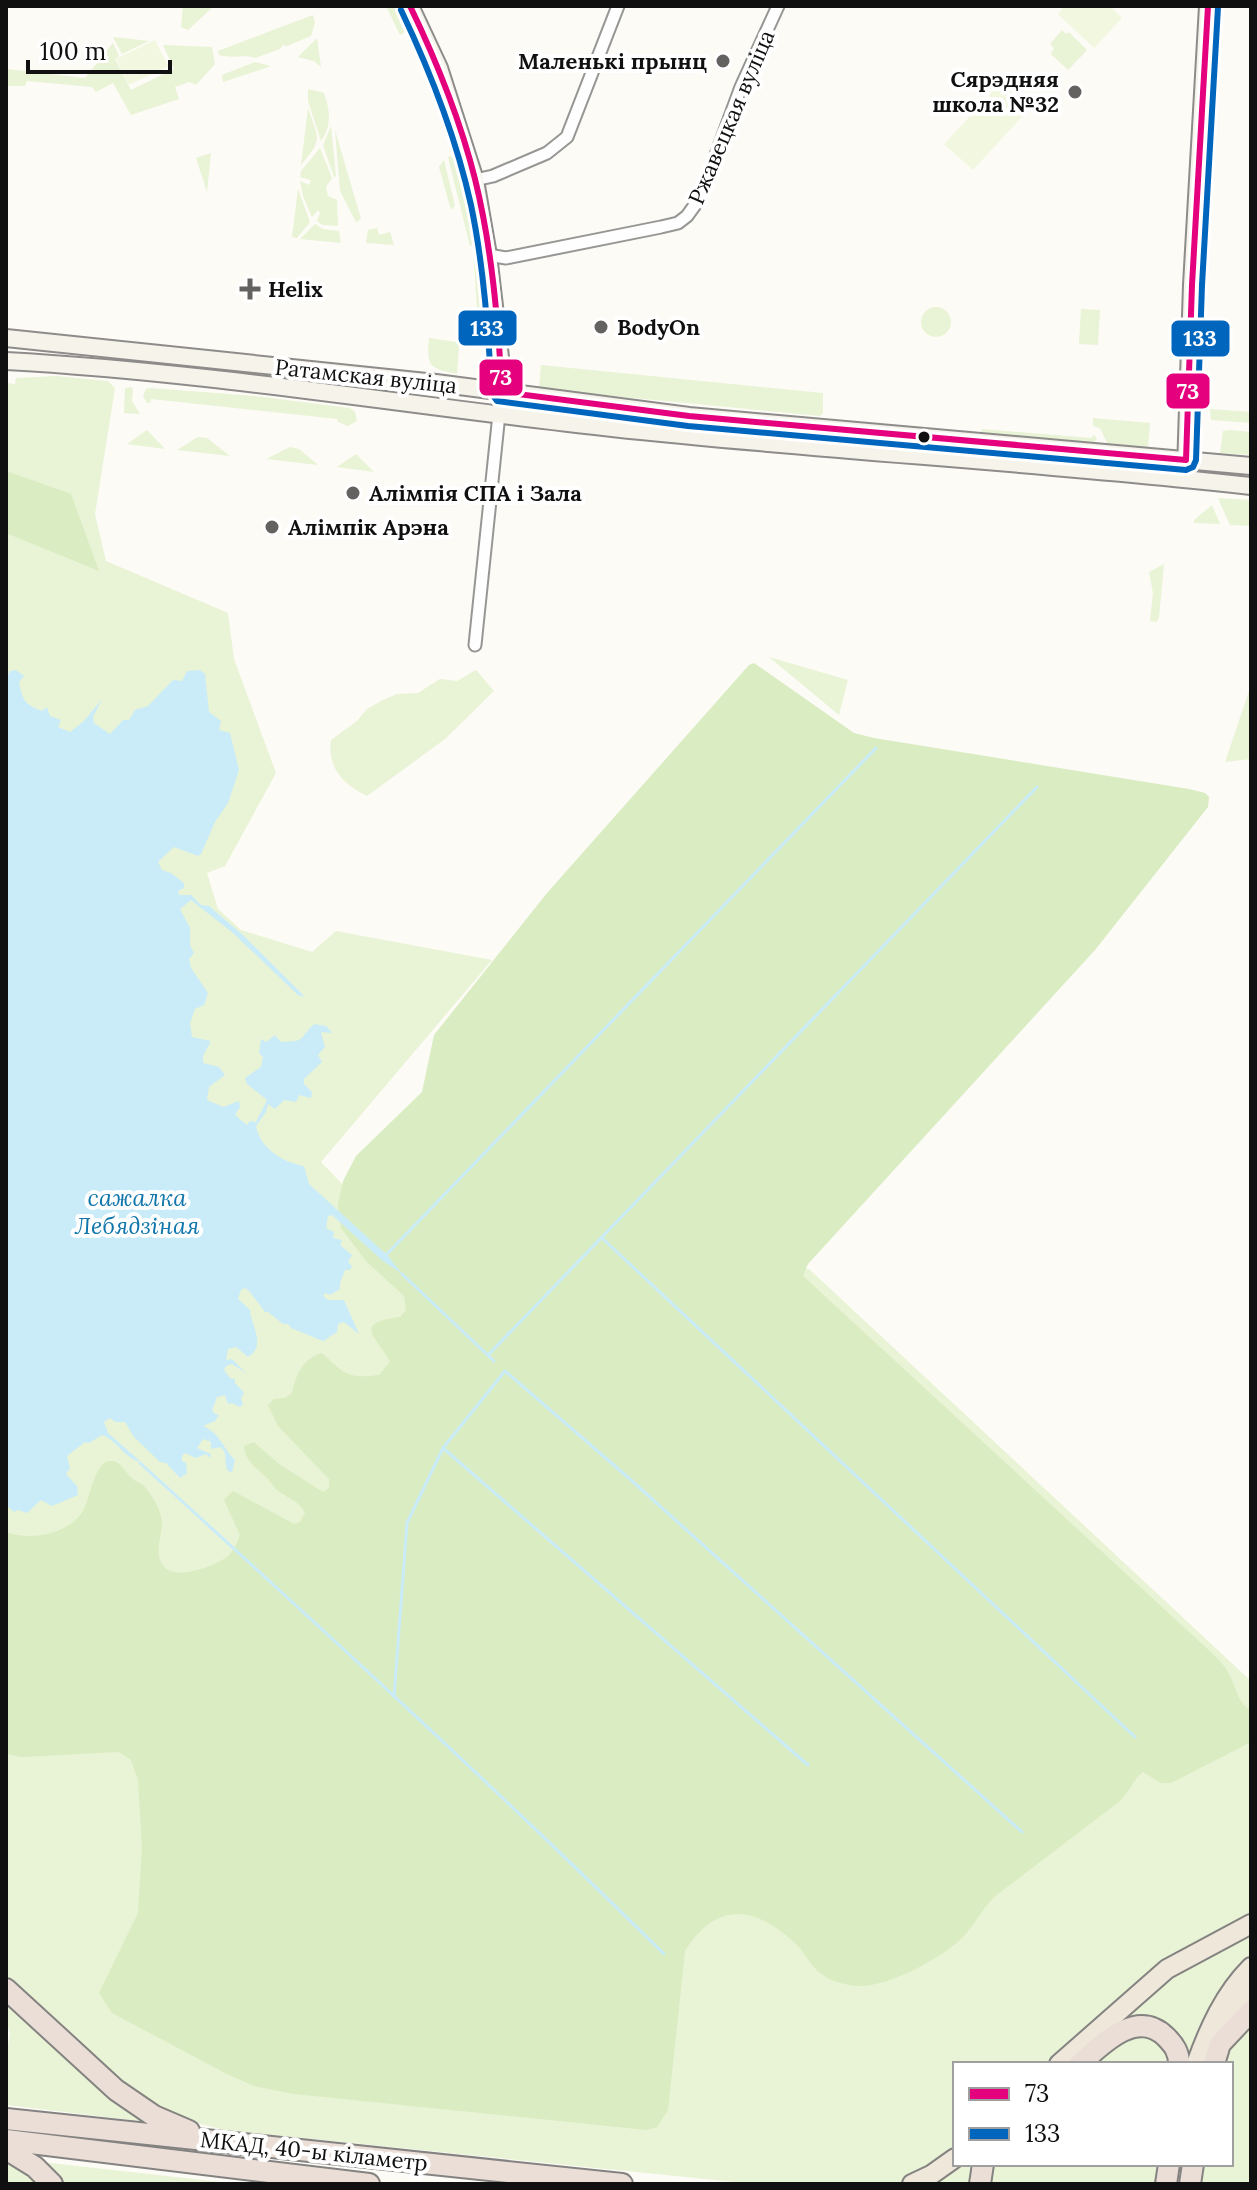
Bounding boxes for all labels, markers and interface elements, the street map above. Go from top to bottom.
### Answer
scale bar [28,24,170,74]
street label: Ржавецкая вуліца [682,26,780,208]
text: 100 m [40,36,106,67]
place label: Маленькі прынц [518,47,707,75]
marker: Маленькі прынц [714,52,732,70]
place label: Сярэдняя школа №32 [932,65,1059,118]
marker: Сярэдняя школа №32 [1066,83,1084,101]
place label: Helix [268,275,323,303]
marker: Helix [239,278,261,300]
line badge: 133 [457,309,518,347]
place label: BodyOn [617,313,700,341]
text: 133 [470,314,504,342]
marker: BodyOn [592,318,610,336]
line badge: 133 [1170,319,1231,358]
text: 133 [1183,324,1217,352]
street label: Ратамская вуліца [274,353,458,399]
line badge: 73 [478,358,524,397]
text: 73 [490,363,512,391]
line badge: 73 [1165,372,1211,410]
text: 73 [1177,377,1199,405]
unlabelled marker [916,429,932,445]
place label: Алімпія СПА і Зала [369,479,582,507]
marker: Алімпія СПА і Зала [344,484,362,502]
place label: Алімпік Арэна [288,513,449,541]
marker: Алімпік Арэна [263,518,281,536]
water label: сажалка Лебядзіная [74,1182,200,1241]
legend [953,2062,1233,2166]
text: 73 [1025,2078,1049,2109]
text: 133 [1025,2118,1060,2149]
street label: МКАД, 40-ы кіламетр [199,2125,429,2177]

